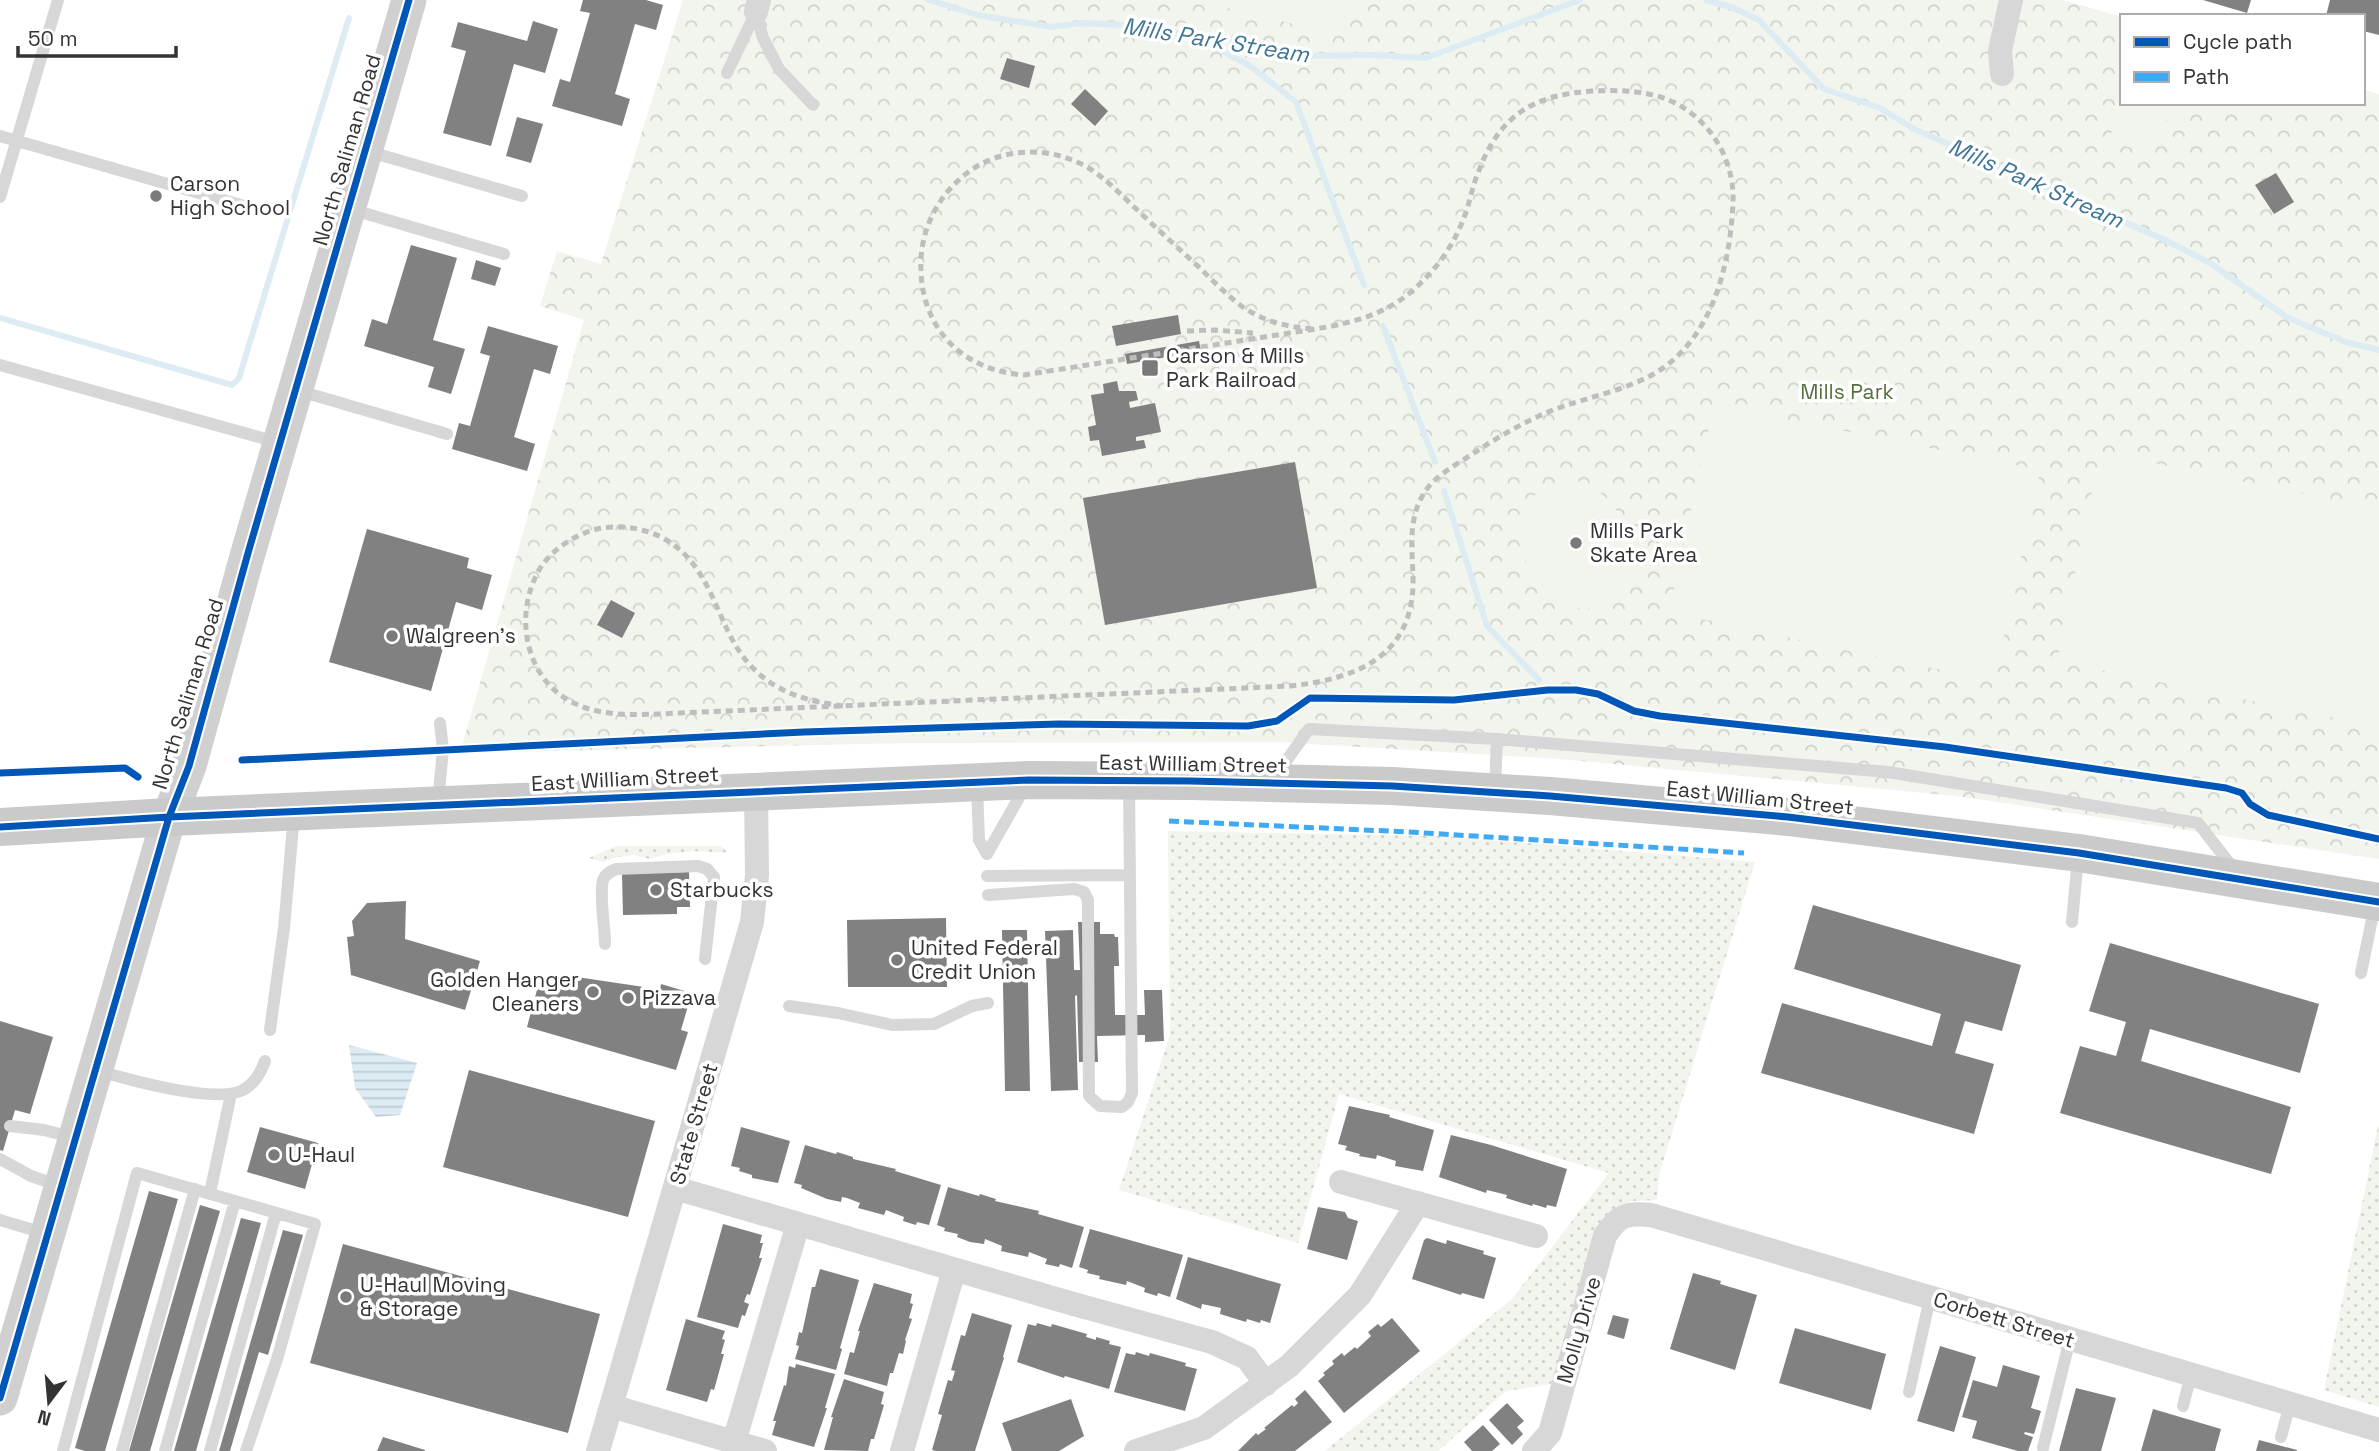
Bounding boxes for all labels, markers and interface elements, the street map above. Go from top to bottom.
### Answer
water label: Mills Park Stream [1121,10,1312,70]
scale bar [18,14,175,58]
legend [2120,14,2365,105]
text: 50 m [28,25,78,52]
text: Cycle path [2183,28,2292,55]
street label: North Saliman Road [306,51,387,249]
text: Path [2183,63,2229,90]
water label: Mills Park Stream [1944,131,2129,235]
place label: Carson High School [170,170,290,221]
marker: Carson High School [148,188,164,204]
place label: Carson & Mills Park Railroad [1166,342,1304,393]
marker: Carson & Mills Park Railroad [1140,358,1160,378]
park label: Mills Park [1800,378,1894,405]
place label: Mills Park Skate Area [1590,517,1697,568]
marker: Mills Park Skate Area [1568,535,1584,551]
street label: North Saliman Road [146,595,229,792]
place label: Walgreen's [406,622,516,649]
marker: Walgreen's [384,628,400,644]
street label: East William Street [1099,748,1287,779]
street label: East William Street [530,760,720,797]
street label: East William Street [1665,774,1855,821]
place label: Starbucks [670,876,774,903]
marker: Starbucks [648,882,664,898]
place label: United Federal Credit Union [911,934,1058,985]
marker: United Federal Credit Union [889,952,905,968]
place label: Golden Hanger Cleaners [430,966,579,1017]
marker: Golden Hanger Cleaners [585,984,601,1000]
place label: Pizzava [642,984,716,1011]
marker: Pizzava [620,990,636,1006]
street label: State Street [663,1060,724,1188]
place label: U-Haul [288,1141,355,1168]
marker: U-Haul [266,1147,282,1163]
place label: U-Haul Moving & Storage [360,1271,506,1322]
street label: Molly Drive [1550,1273,1607,1386]
street label: Corbett Street [1930,1285,2078,1354]
marker: U-Haul Moving & Storage [338,1289,354,1305]
north arrow [14,1367,84,1437]
text: N [35,1404,54,1432]

